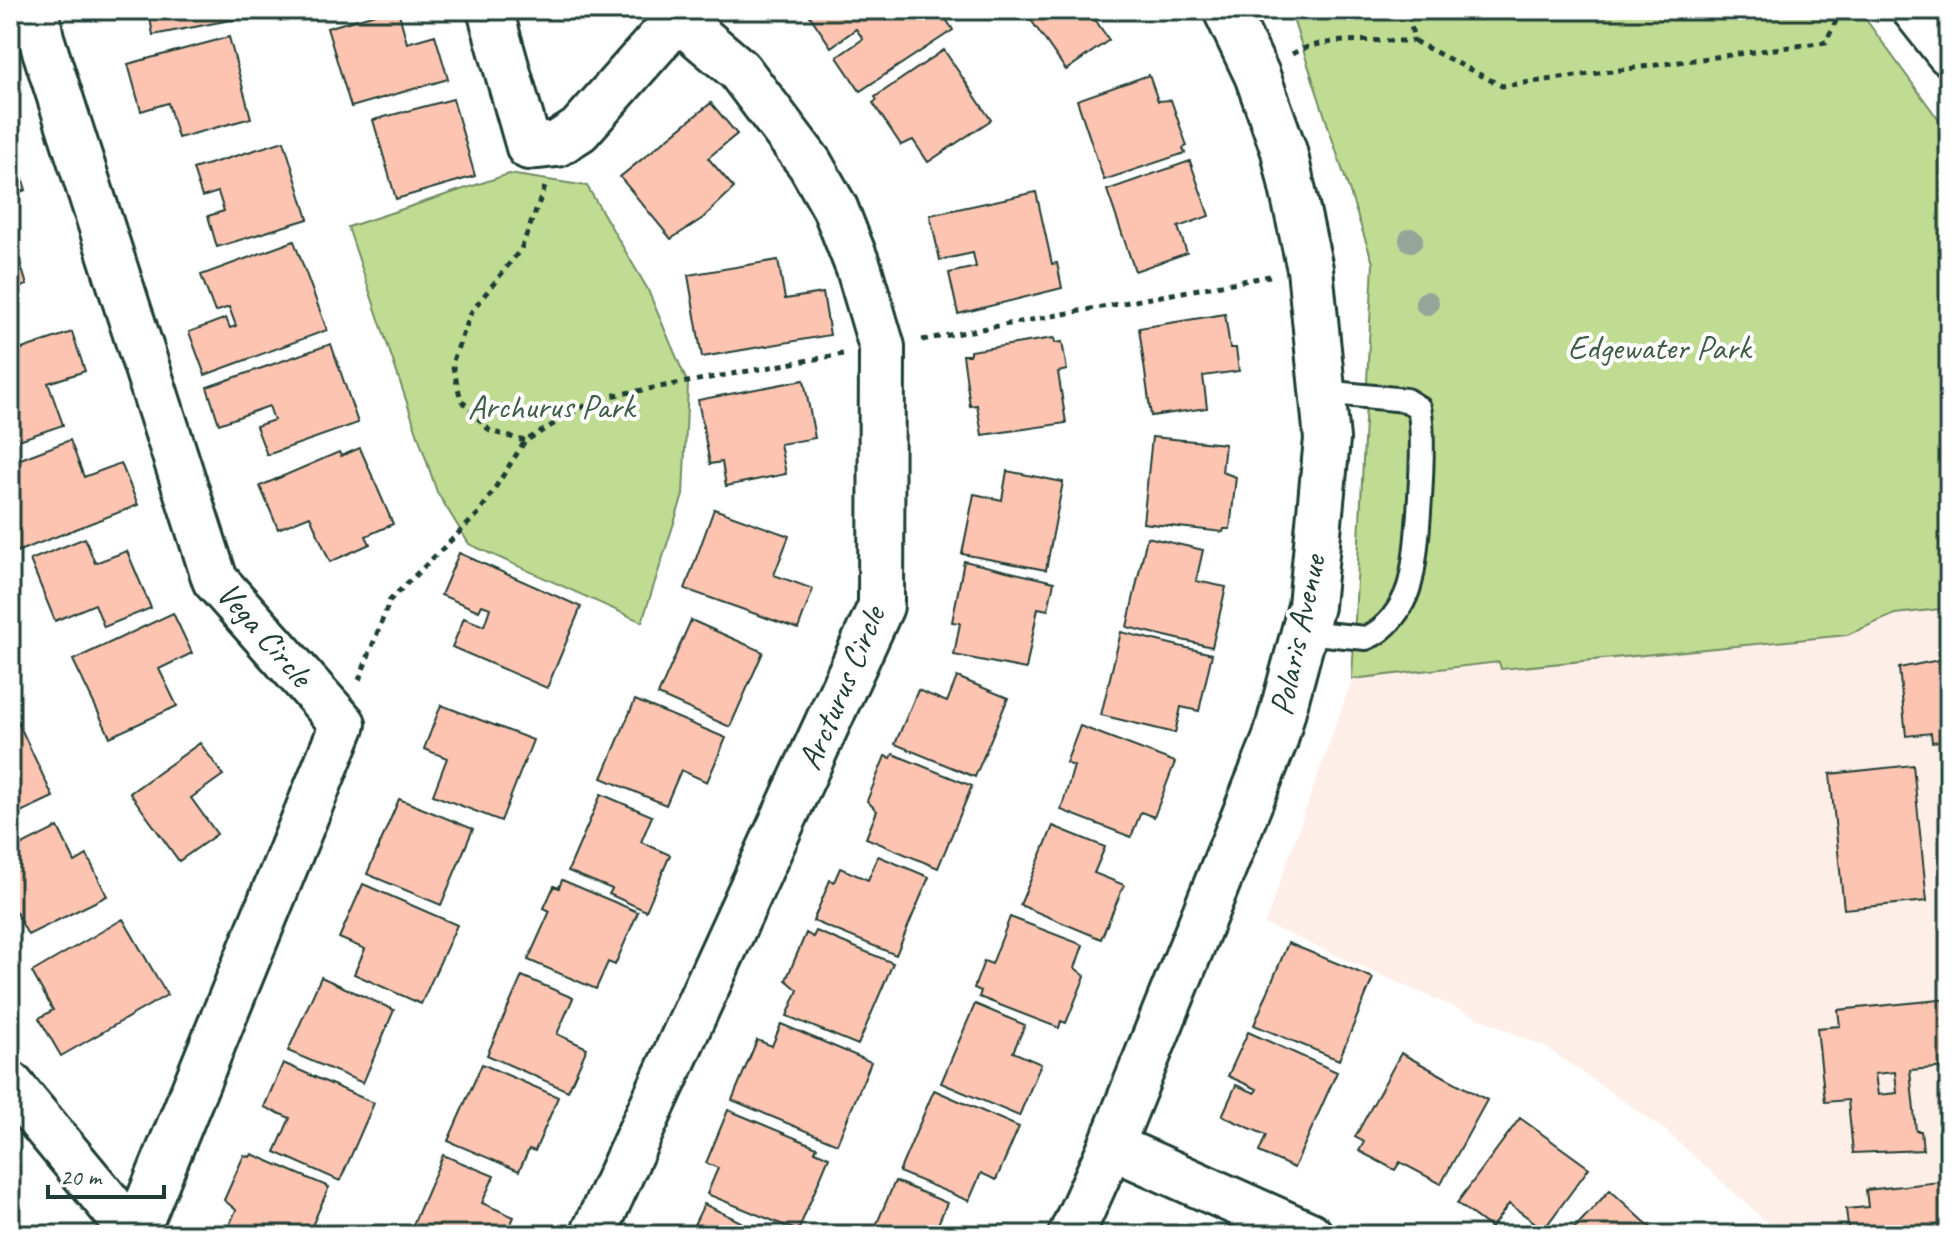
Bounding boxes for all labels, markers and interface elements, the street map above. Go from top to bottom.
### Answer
park label: Edgewater Park [1568,326,1753,369]
park label: Archurus Park [468,385,637,428]
street label: Polaris Avenue [1259,549,1335,719]
street label: Vega Circle [208,573,324,698]
street label: Arcturus Circle [787,597,896,776]
scale bar [48,1149,164,1199]
text: 20 m [60,1162,103,1192]

